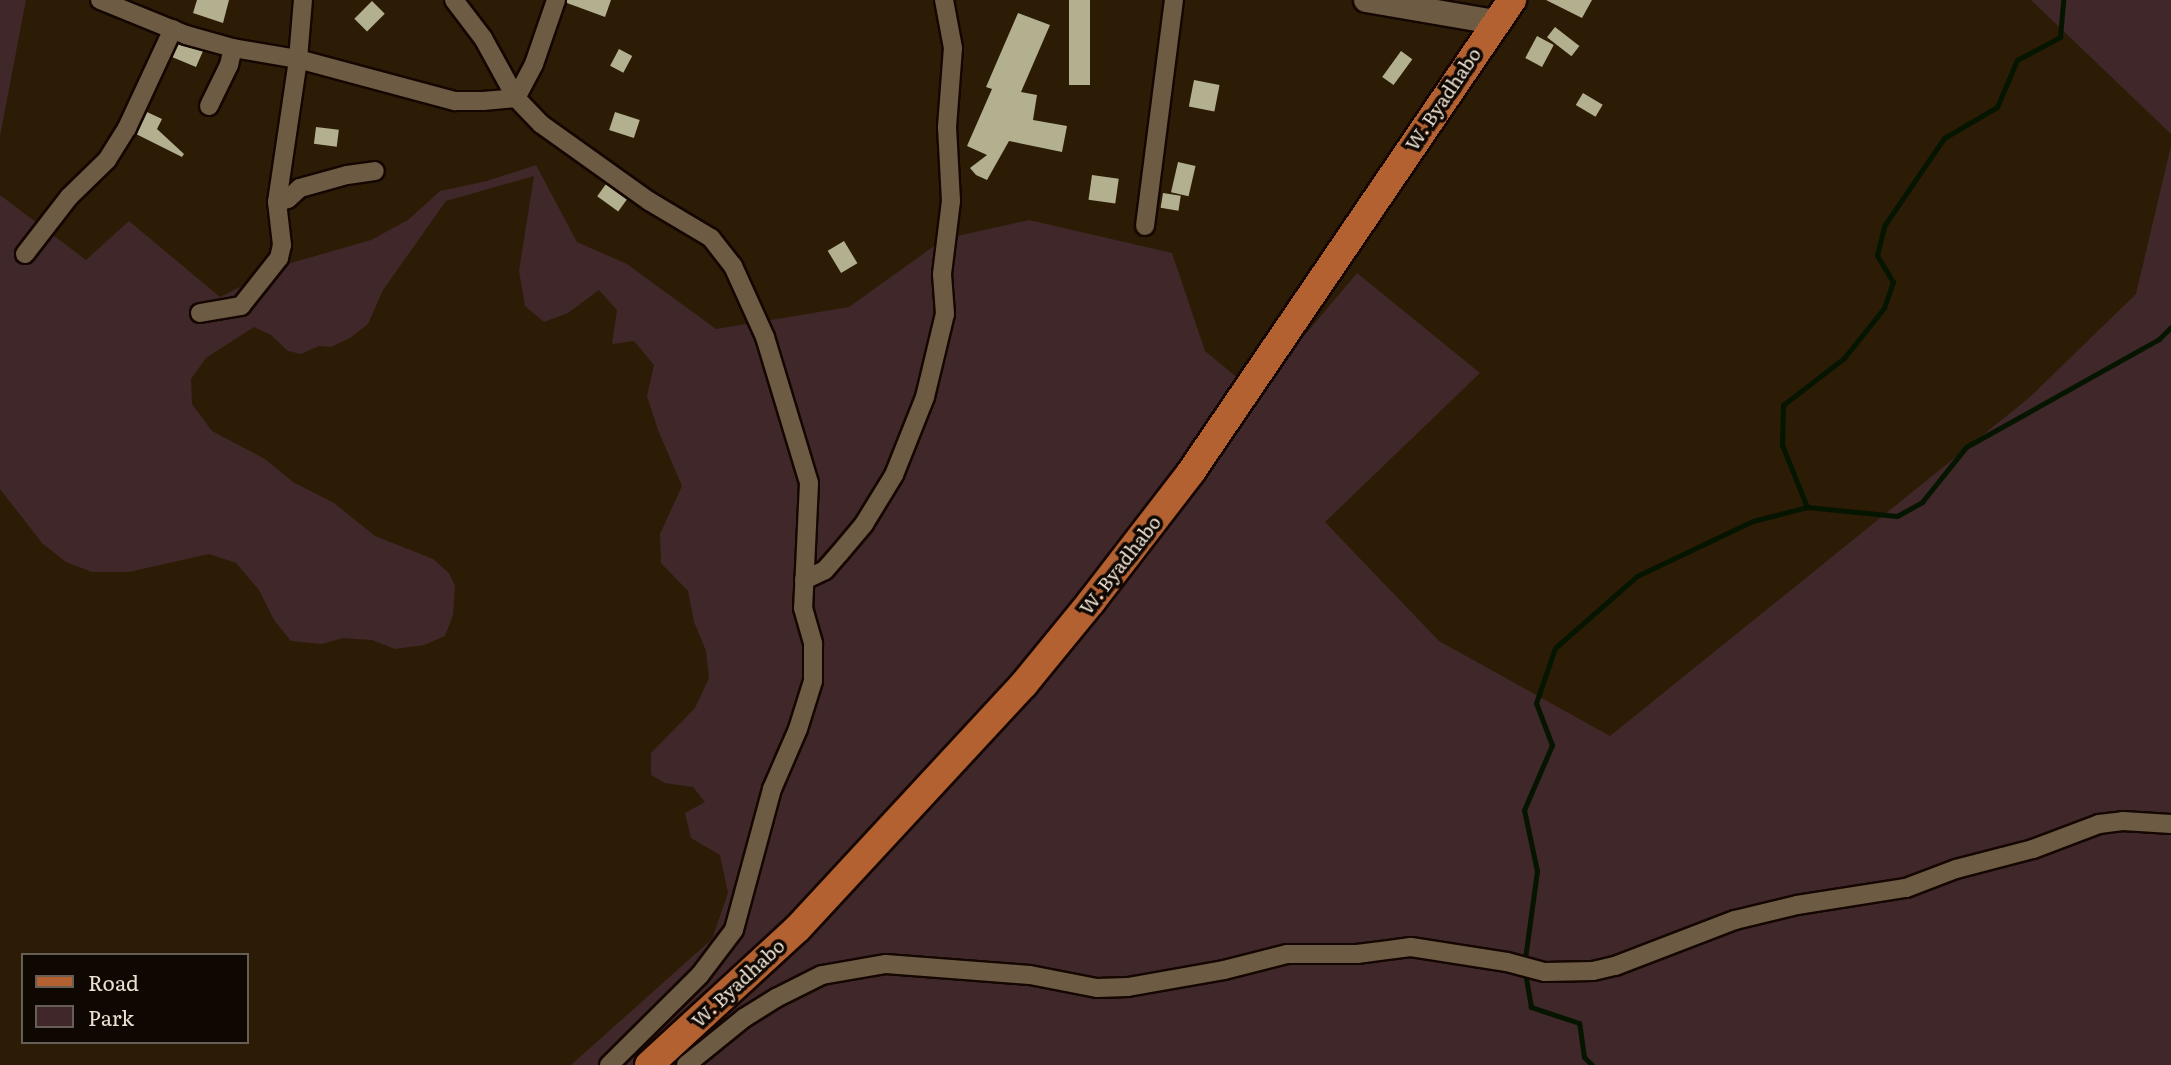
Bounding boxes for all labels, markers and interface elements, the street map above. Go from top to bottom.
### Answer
street label: W. Byadhabo [1400,43,1486,155]
street label: W. Byadhabo [1074,511,1166,619]
street label: W. Byadhabo [687,934,789,1032]
legend [21,953,248,1044]
text: Road [88,966,139,997]
text: Park [88,1001,134,1032]

